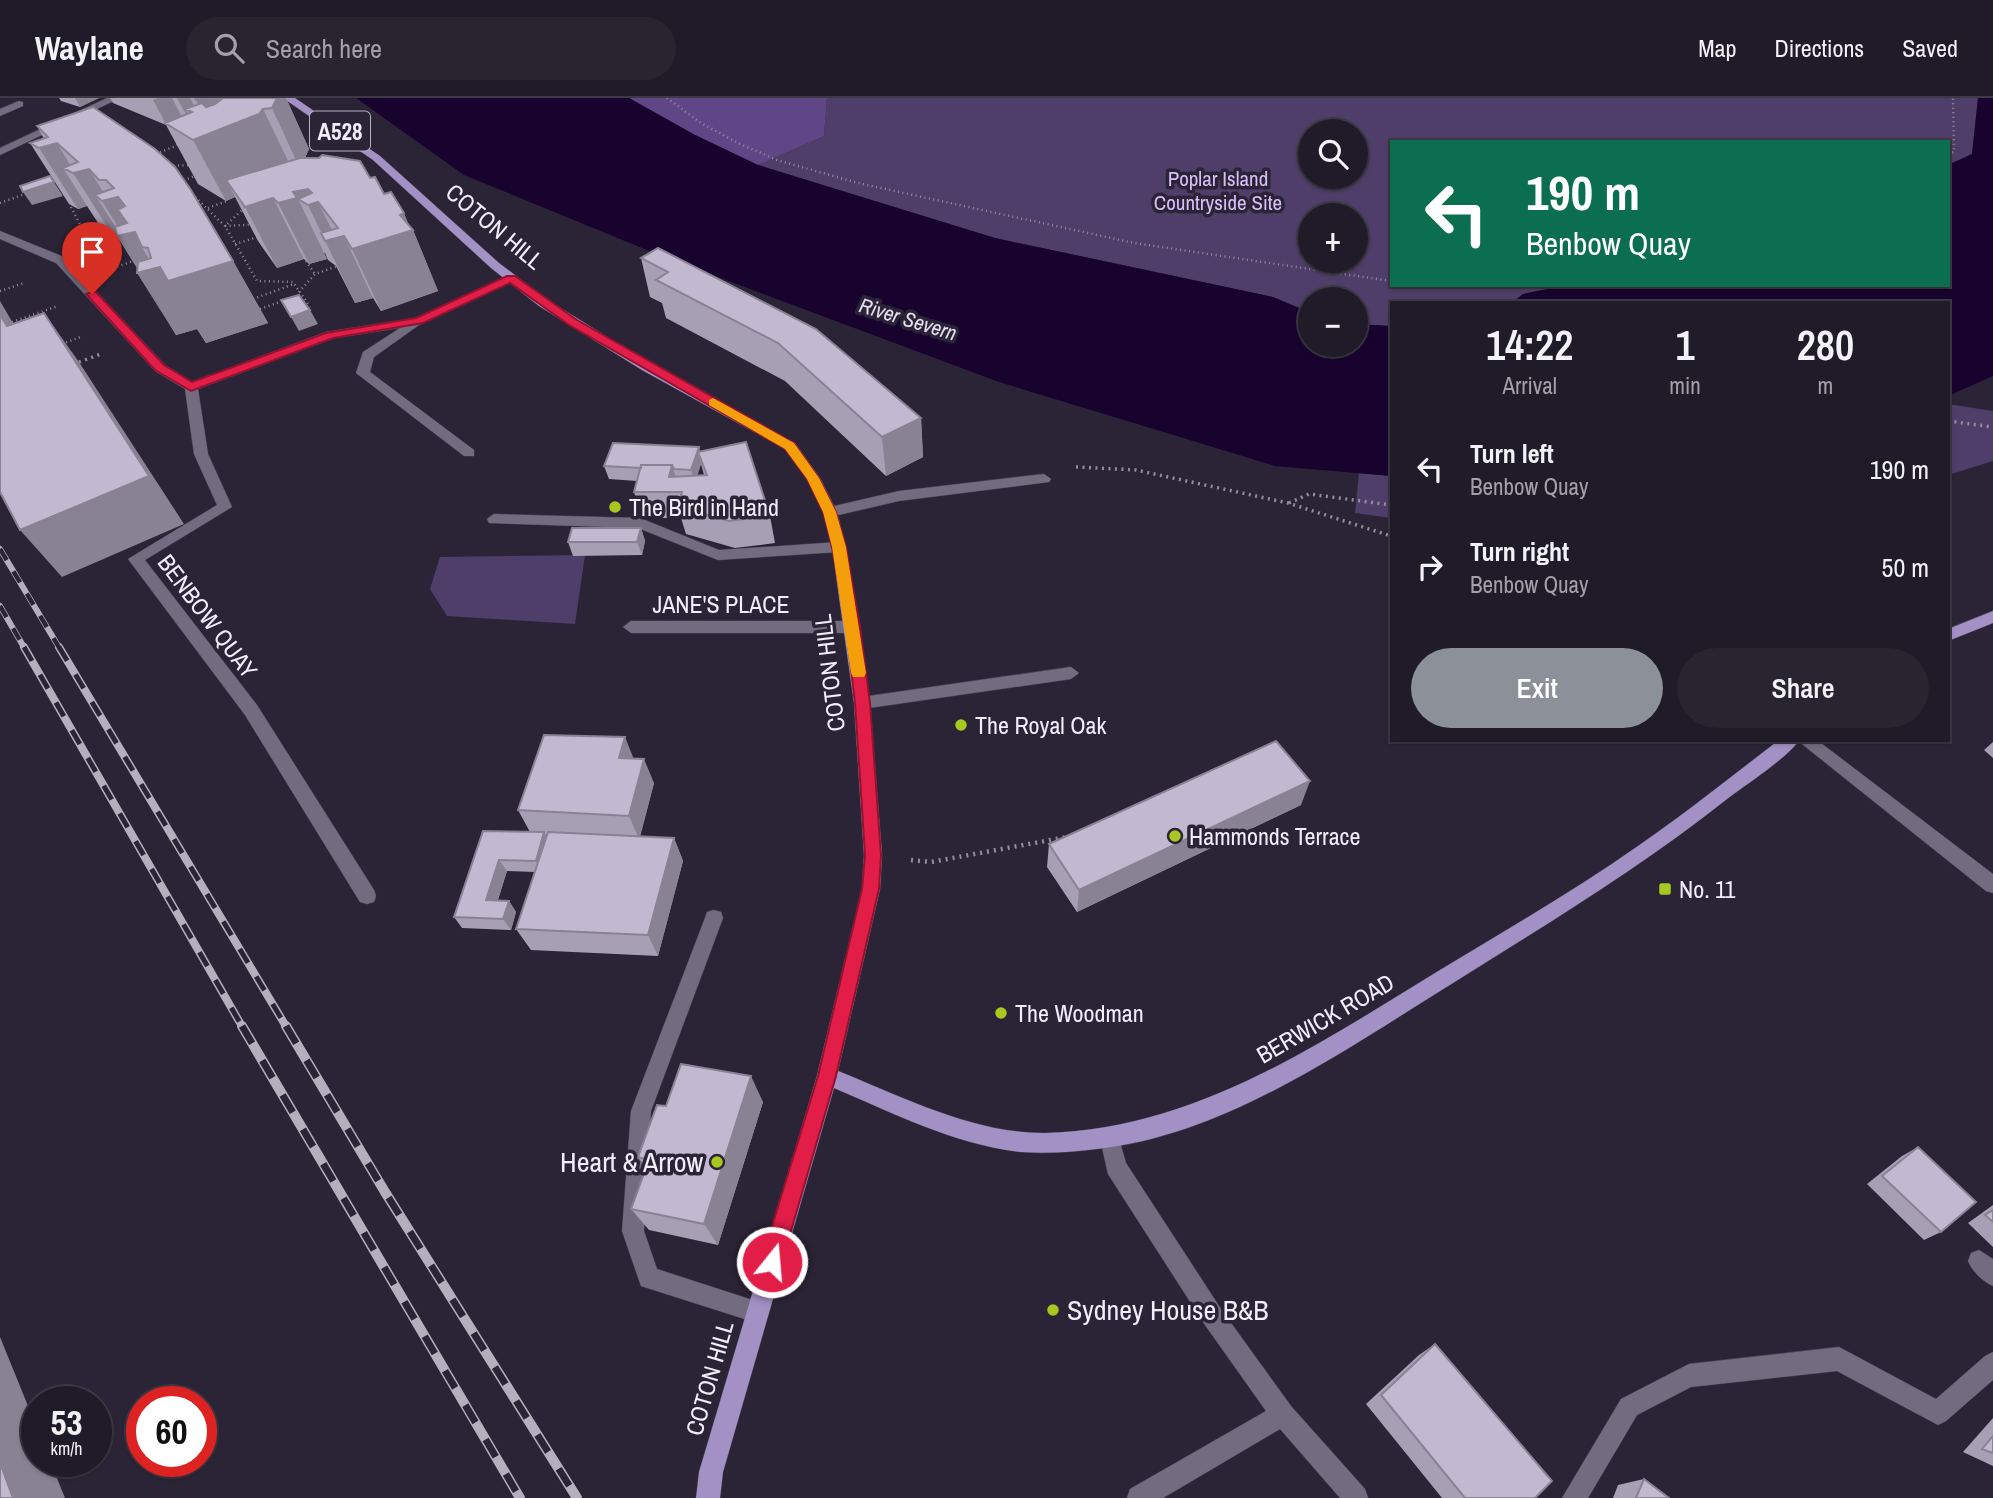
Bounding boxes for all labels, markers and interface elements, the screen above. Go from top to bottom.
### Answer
search box [186,17,676,80]
text: Waylane [35,26,144,70]
icon: search [210,29,248,67]
text: Search here [266,31,382,66]
text: Map [1698,32,1736,64]
text: Directions [1774,32,1864,64]
text: Saved [1902,32,1958,64]
road number: A528 [310,112,370,150]
map controls [1298,119,1368,357]
button: search [1298,119,1368,189]
text: 190 m [1526,159,1640,225]
park label: Poplar Island Countryside Site [1154,164,1282,217]
icon: left [1411,168,1502,259]
street label: COTON HILL [440,176,550,276]
button: + [1298,203,1368,273]
pin [62,222,122,294]
text: Benbow Quay [1526,222,1691,265]
icon: arrive [73,233,111,271]
button: − [1298,287,1368,357]
water label: River Severn [856,290,960,348]
text: 14:22 [1486,317,1573,373]
text: 1 [1675,317,1695,373]
text: 280 [1797,317,1854,373]
text: Arrival [1502,370,1557,401]
text: min [1669,370,1701,401]
text: m [1818,370,1833,401]
text: Turn left [1470,436,1554,471]
icon: left [1411,450,1449,488]
text: 190 m [1870,452,1929,487]
text: Benbow Quay [1470,471,1588,502]
place label: The Bird in Hand [629,491,779,523]
marker: The Bird in Hand [607,499,623,515]
text: Turn right [1470,534,1569,569]
street label: BENBOW QUAY [151,548,265,684]
icon: right [1411,548,1449,586]
text: 50 m [1882,550,1929,585]
text: Benbow Quay [1470,569,1588,600]
street label: JANE'S PLACE [652,588,790,620]
street label: COTON HILL [806,613,852,733]
button: Exit [1411,648,1663,728]
button: Share [1677,648,1929,728]
place label: The Royal Oak [975,709,1106,741]
marker: The Royal Oak [953,717,969,733]
place label: Hammonds Terrace [1189,820,1360,852]
marker: Hammonds Terrace [1167,828,1183,844]
place label: No. 11 [1679,873,1736,905]
marker: No. 11 [1657,881,1673,897]
street label: BERWICK ROAD [1250,966,1400,1070]
place label: The Woodman [1015,997,1144,1029]
marker: The Woodman [993,1005,1009,1021]
place label: Heart & Arrow [560,1143,703,1181]
marker: Heart & Arrow [709,1154,725,1170]
position arrow [735,1225,809,1299]
place label: Sydney House B&B [1067,1291,1269,1329]
marker: Sydney House B&B [1045,1302,1061,1318]
street label: COTON HILL [677,1317,741,1439]
speed limit sign: 60 [126,1386,217,1477]
text: 53 [51,1399,82,1446]
text: km/h [51,1436,83,1461]

